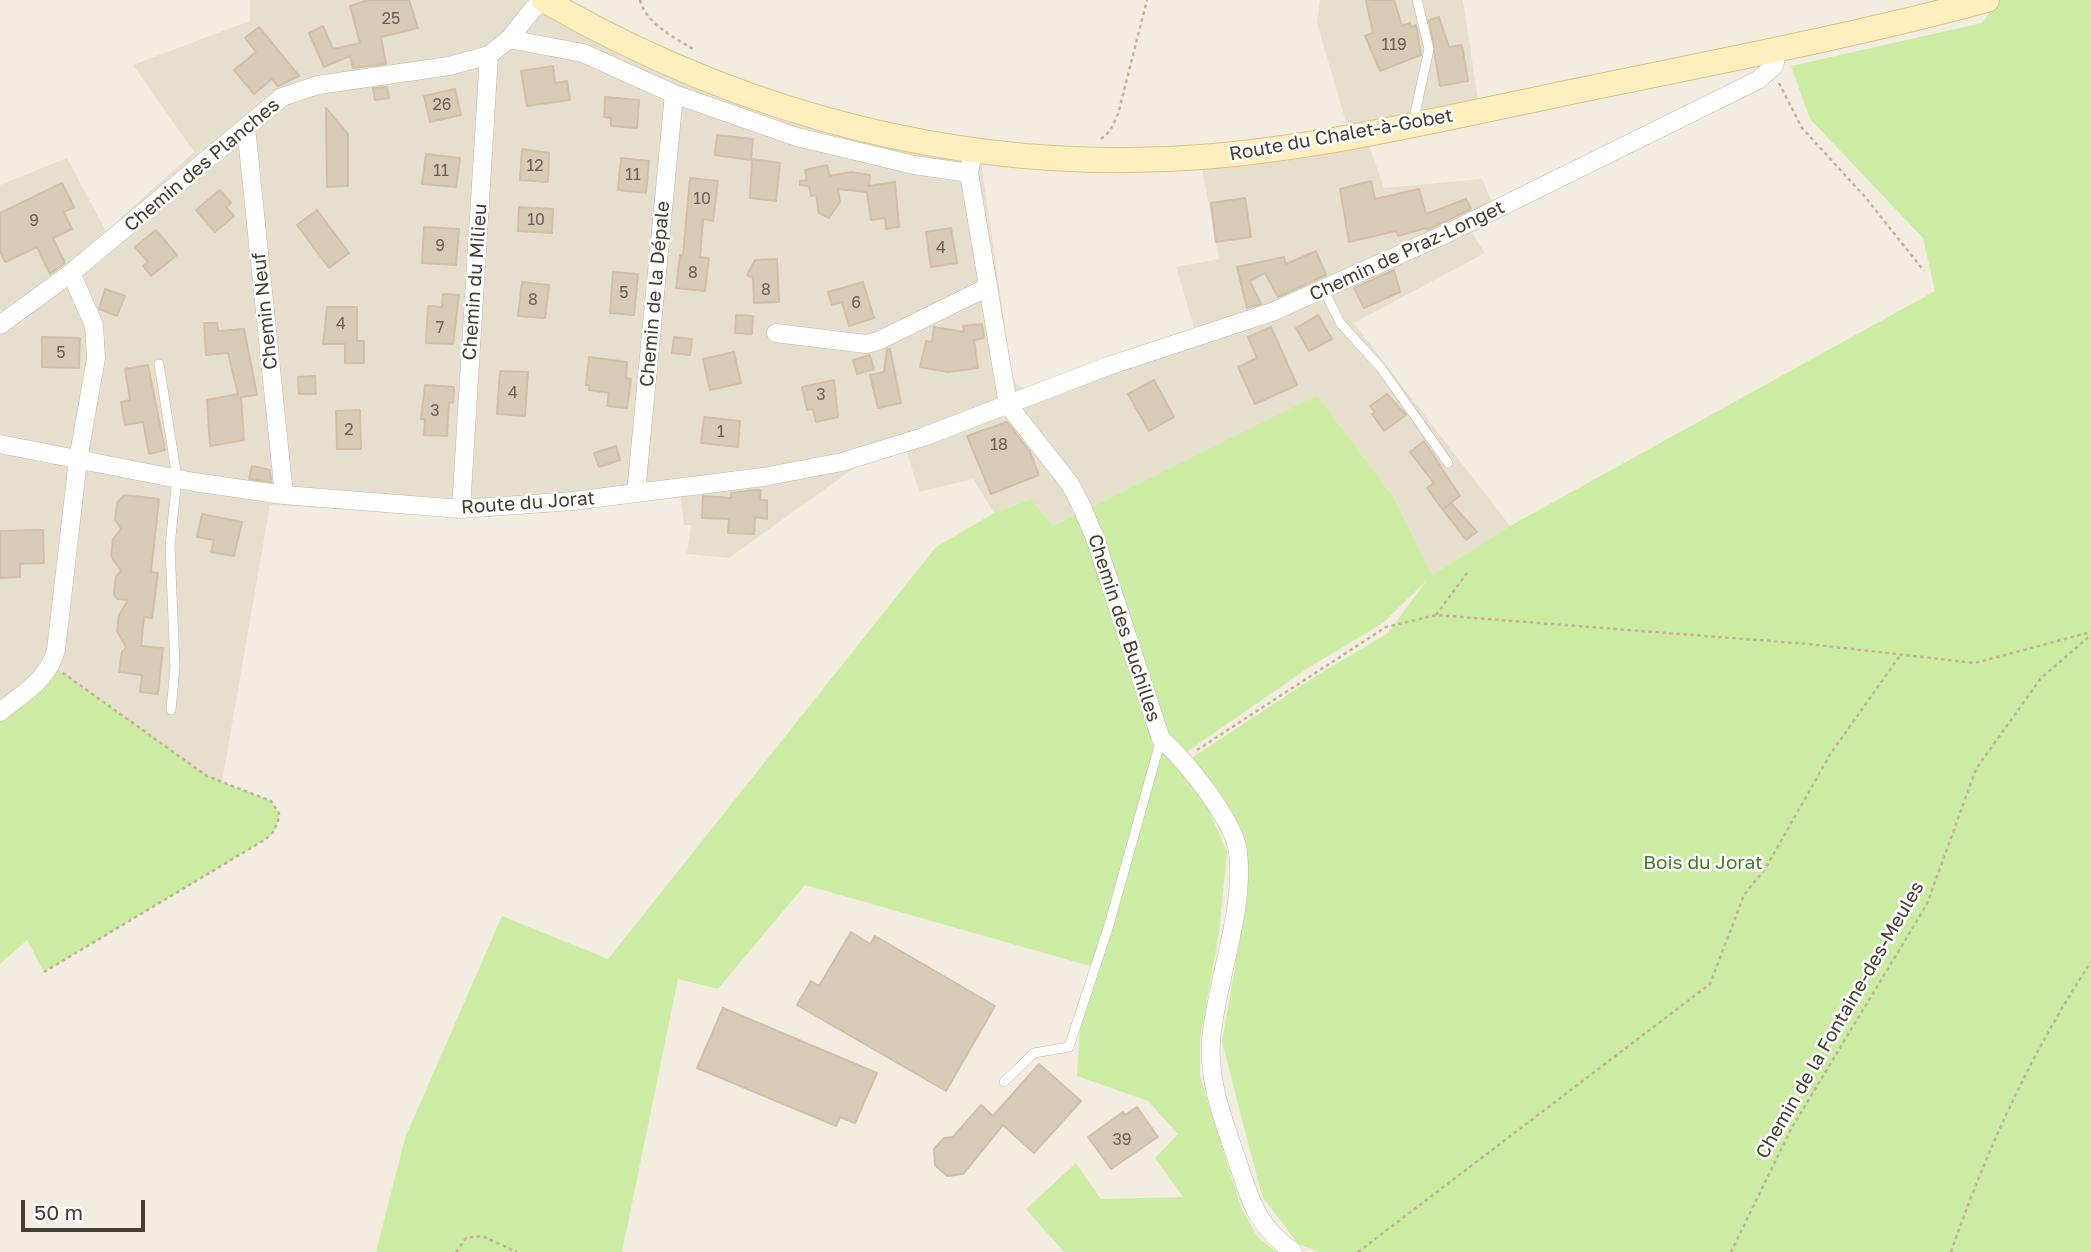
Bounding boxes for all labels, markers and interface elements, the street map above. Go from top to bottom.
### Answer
house number: 25 [382,9,400,29]
house number: 119 [1381,35,1407,55]
street label: Chemin des Planches [120,93,284,237]
house number: 26 [433,95,451,115]
street label: Route du Chalet-à-Gobet [1227,104,1455,166]
house number: 12 [526,156,544,176]
house number: 11 [433,161,449,181]
house number: 11 [625,165,641,185]
house number: 10 [693,189,711,209]
street label: Chemin de Praz-Longet [1306,196,1508,306]
street label: Chemin de la Dépale [636,200,674,388]
street label: Chemin du Milieu [458,203,492,361]
house number: 10 [527,210,545,230]
house number: 9 [29,211,39,231]
house number: 9 [435,236,445,256]
house number: 4 [936,238,946,258]
street label: Chemin Neuf [248,251,282,371]
house number: 8 [688,263,698,283]
house number: 8 [761,280,771,300]
house number: 5 [619,283,629,303]
house number: 8 [528,290,538,310]
house number: 6 [851,293,861,313]
house number: 4 [336,314,346,334]
house number: 7 [436,318,444,338]
house number: 5 [56,343,66,363]
house number: 4 [508,383,518,403]
house number: 3 [816,385,826,405]
house number: 3 [430,401,440,421]
house number: 2 [344,420,354,440]
house number: 1 [717,422,725,442]
house number: 18 [990,435,1008,455]
street label: Route du Jorat [460,487,596,519]
street label: Chemin des Buchilles [1083,531,1165,725]
park label: Bois du Jorat [1643,852,1763,874]
street label: Chemin de la Fontaine-des-Meules [1751,877,1929,1163]
house number: 39 [1112,1130,1132,1150]
scale bar [24,1186,149,1230]
text: 50 m [34,1199,83,1225]

